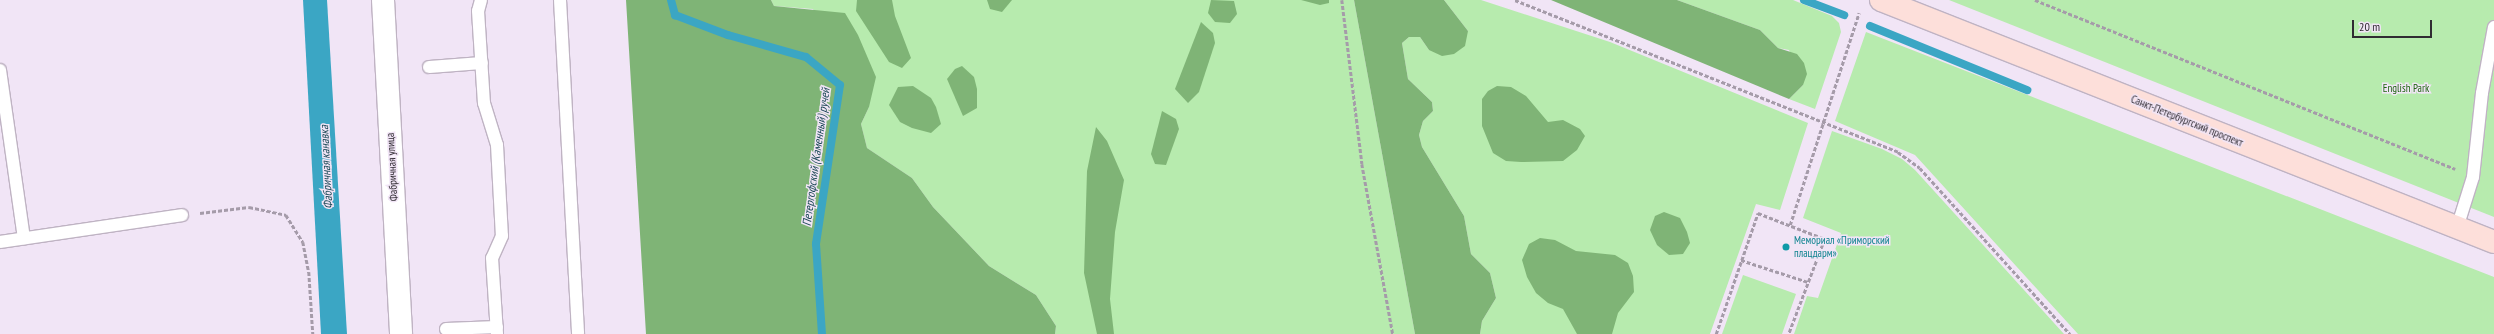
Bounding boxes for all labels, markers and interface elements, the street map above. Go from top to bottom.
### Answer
scale bar [2354,12,2434,38]
text: 20 m [2359,19,2380,34]
park label: English Park [2383,81,2429,95]
water label: Петергофский (Каменный) ручей [799,87,833,227]
street label: Санкт-Петербургский проспект [2129,92,2245,150]
water label: Фабричная канавка [317,125,335,209]
street label: Фабричная улица [384,132,400,202]
place label: Мемориал «Приморский плацдарм» [1794,234,1890,260]
marker: Мемориал «Приморский плацдарм» [1781,242,1791,252]

